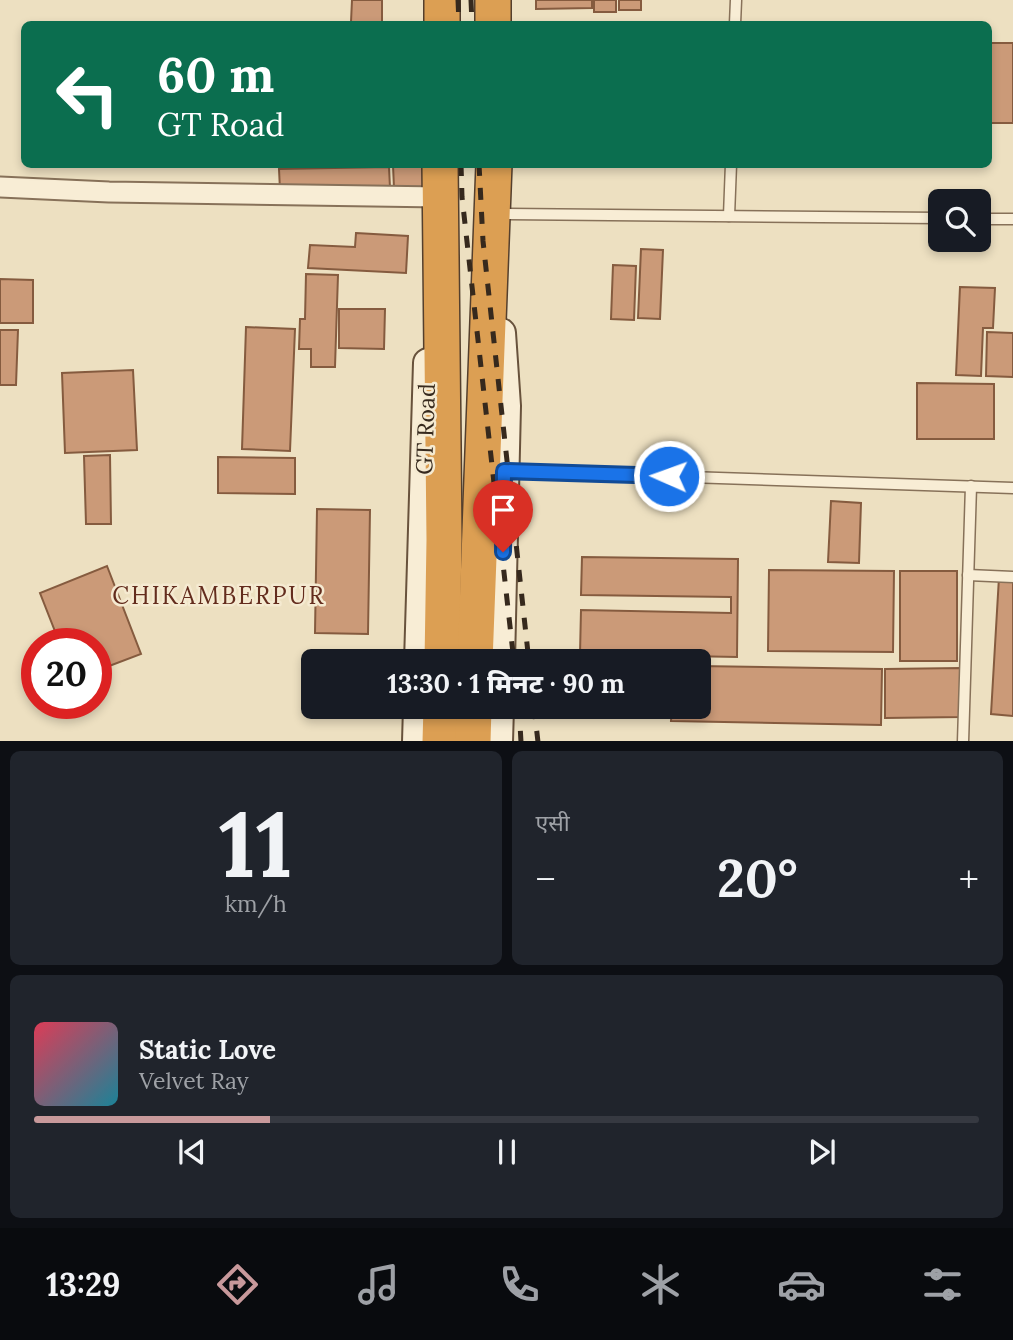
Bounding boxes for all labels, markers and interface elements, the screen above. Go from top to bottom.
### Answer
text: 60 m [157,43,274,105]
icon: left [42,49,133,140]
text: GT Road [157,104,284,145]
map controls [928,189,991,252]
button: search [928,189,991,252]
street label: GT Road [409,383,441,475]
position arrow [632,439,706,513]
pin [473,480,533,552]
icon: arrive [484,491,522,529]
district label: CHIKAMBERPUR [112,580,326,611]
speed limit sign: 20 [21,628,112,719]
text: 13:30 · 1 मिनट · 90 m [387,667,625,700]
text: 11 [219,785,293,902]
text: एसी [536,808,570,837]
text: 20° [717,845,798,911]
text: − [536,855,556,903]
text: + [959,855,979,903]
text: km/h [225,889,287,918]
text: Static Love [139,1033,276,1066]
text: Velvet Ray [139,1066,249,1095]
icon: previous [173,1133,211,1171]
icon: pause [488,1133,526,1171]
icon: next [803,1133,841,1171]
icon: directions [213,1260,262,1309]
icon: music [354,1260,403,1309]
icon: phone [495,1260,544,1309]
icon: climate [636,1260,685,1309]
icon: car [777,1260,826,1309]
icon: filters [918,1260,967,1309]
text: 13:29 [46,1264,120,1305]

